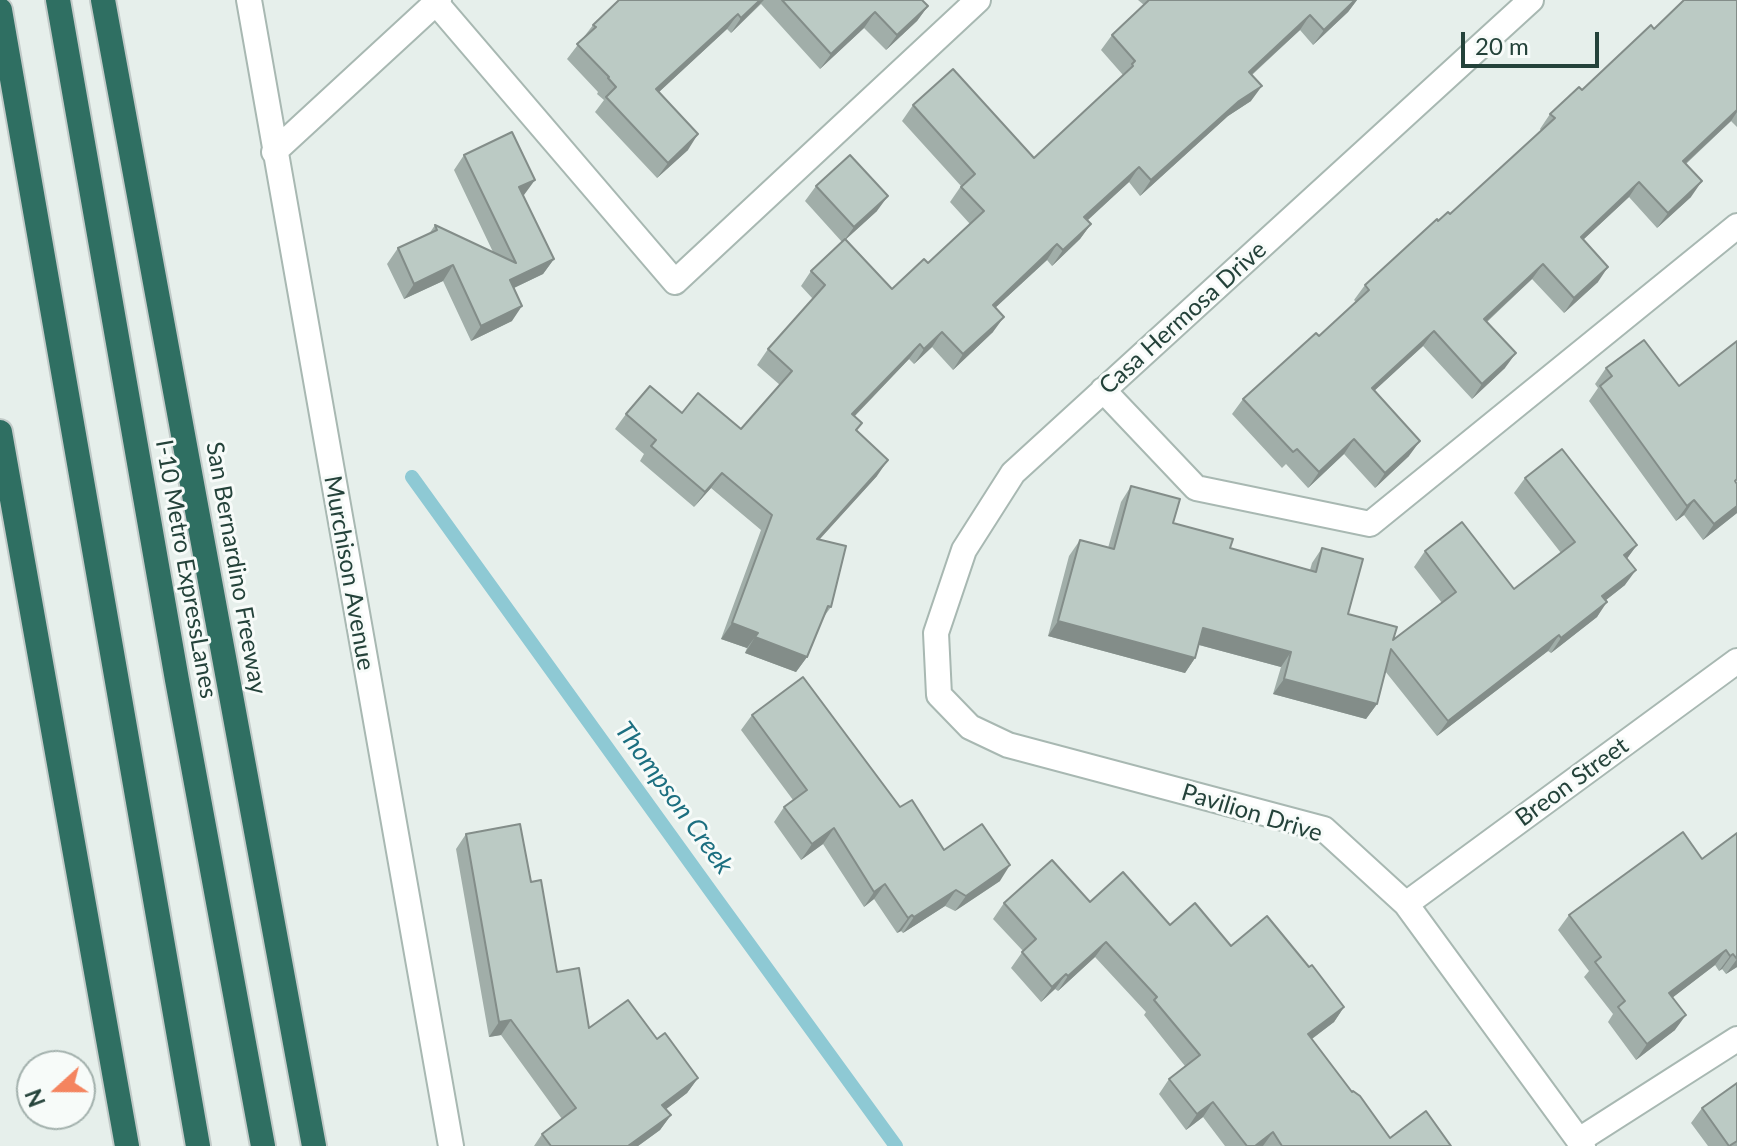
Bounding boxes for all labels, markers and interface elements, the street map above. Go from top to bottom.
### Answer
scale bar [1465,16,1603,66]
text: 20 m [1475,31,1529,60]
street label: Casa Hermosa Drive [1094,235,1272,401]
street label: I-10 Metro ExpressLanes [149,437,223,701]
street label: San Bernardino Freeway [200,440,272,696]
street label: Murchison Avenue [318,473,380,673]
water label: Thompson Creek [608,716,740,880]
street label: Breon Street [1510,731,1634,833]
street label: Pavilion Drive [1178,778,1326,848]
north arrow [16,1050,96,1130]
text: N [19,1085,51,1111]

